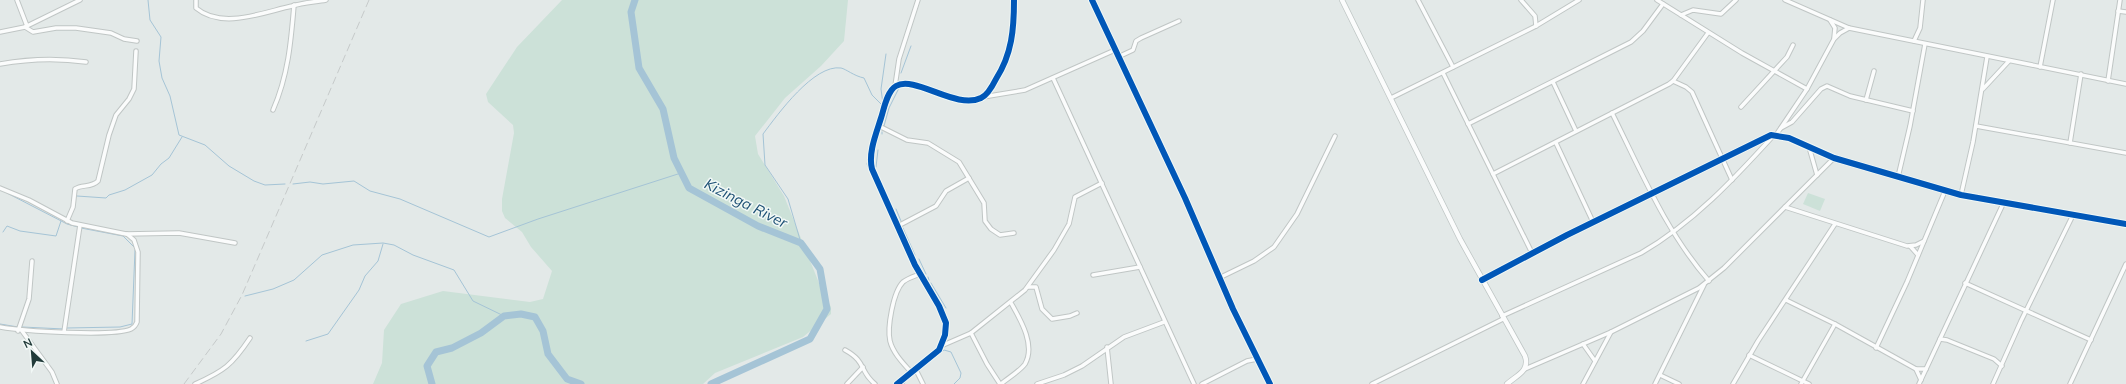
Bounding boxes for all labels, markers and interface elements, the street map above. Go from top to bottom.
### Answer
water label: Kizinga River [701,174,791,232]
north arrow [12,332,52,372]
text: N [21,335,34,351]

